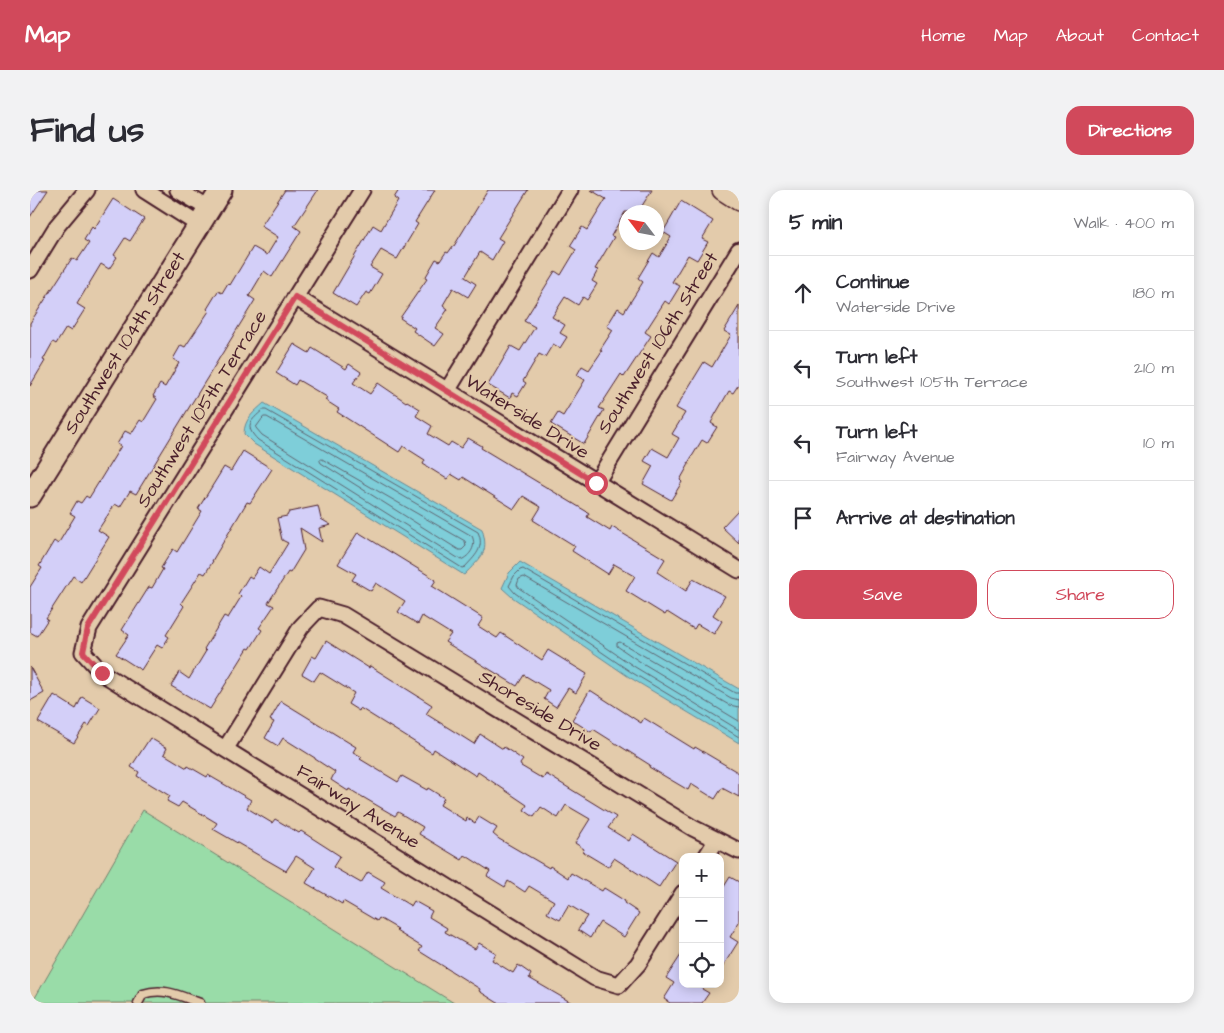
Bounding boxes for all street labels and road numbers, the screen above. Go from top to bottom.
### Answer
street label: Southwest 104th Street [58,246,192,440]
street label: Southwest 106th Street [591,247,725,439]
street label: Southwest 105th Terrace [130,305,274,513]
street label: Waterside Drive [460,368,594,466]
street label: Shoreside Drive [474,664,606,758]
street label: Fairway Avenue [291,758,425,857]

